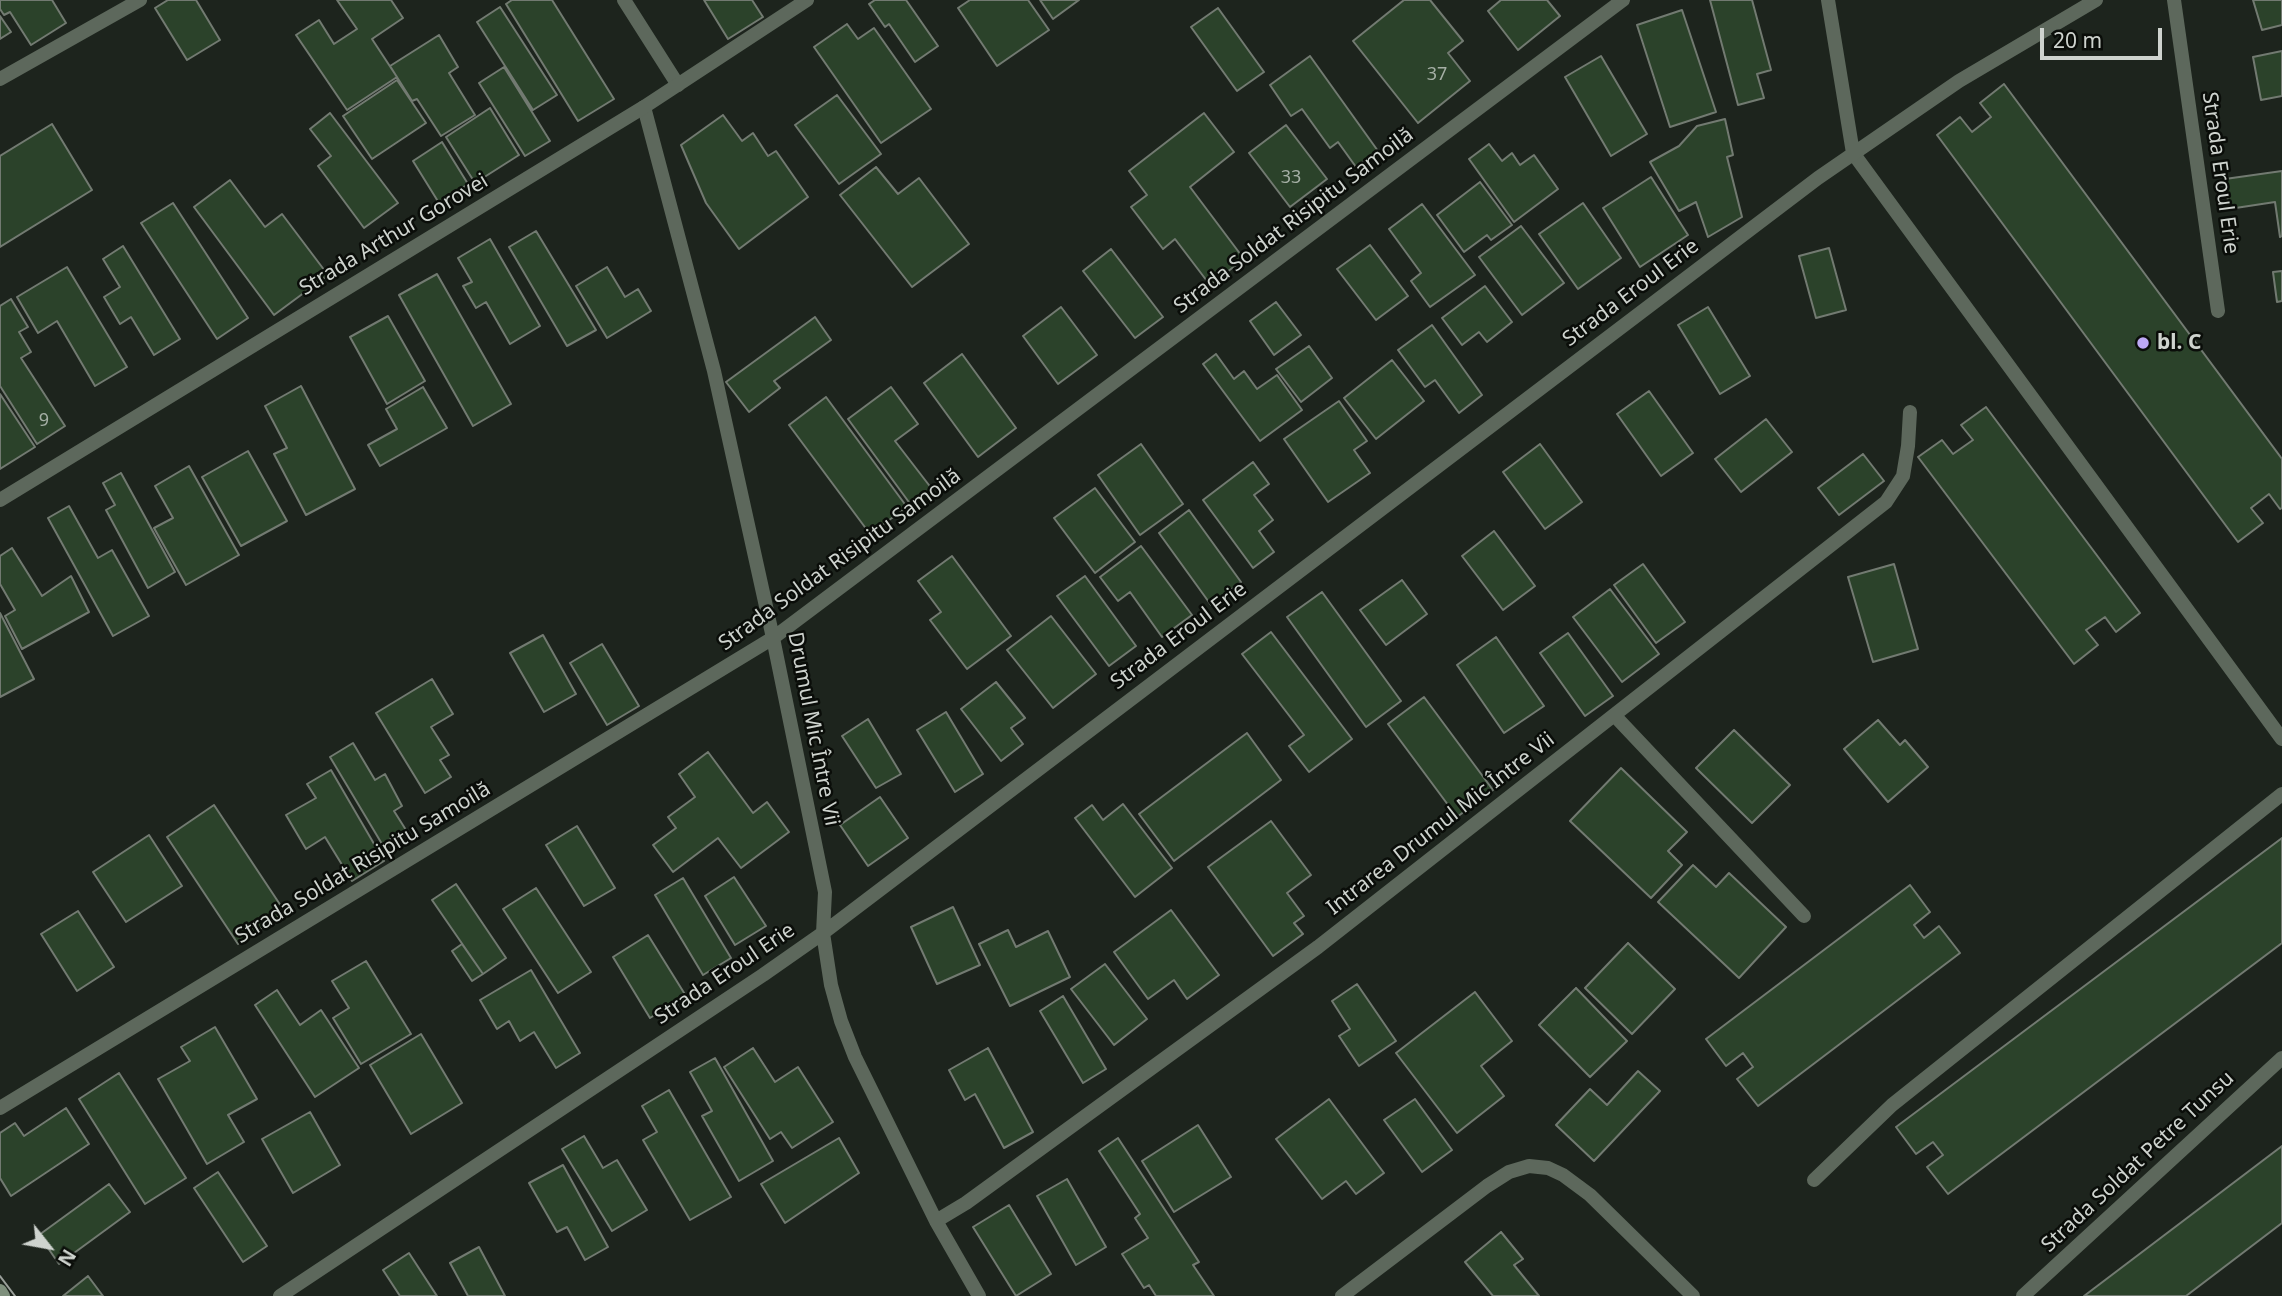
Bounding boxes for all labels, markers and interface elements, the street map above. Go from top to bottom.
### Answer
scale bar [2044,14,2166,58]
text: 20 m [2053,26,2102,54]
house number: 37 [1427,64,1447,86]
street label: Strada Eroul Erie [2196,90,2244,256]
street label: Strada Soldat Risipitu Samoilă [1169,123,1419,319]
house number: 33 [1281,167,1301,189]
street label: Strada Arthur Gorovei [295,169,493,301]
street label: Strada Eroul Erie [1558,234,1704,352]
place label: bl. C [2157,330,2201,356]
marker: bl. C [2135,335,2151,351]
house number: 9 [39,410,49,432]
street label: Strada Soldat Risipitu Samoilă [714,464,966,656]
street label: Strada Eroul Erie [1106,577,1252,695]
street label: Drumul Mic Între Vii [782,630,844,828]
street label: Intrarea Drumul Mic Între Vii [1322,727,1560,921]
street label: Strada Soldat Risipitu Samoilă [231,777,495,949]
street label: Strada Eroul Erie [650,918,800,1030]
street label: Strada Soldat Petre Tunsu [2037,1066,2239,1258]
north arrow [14,1212,84,1282]
text: N [52,1244,82,1271]

